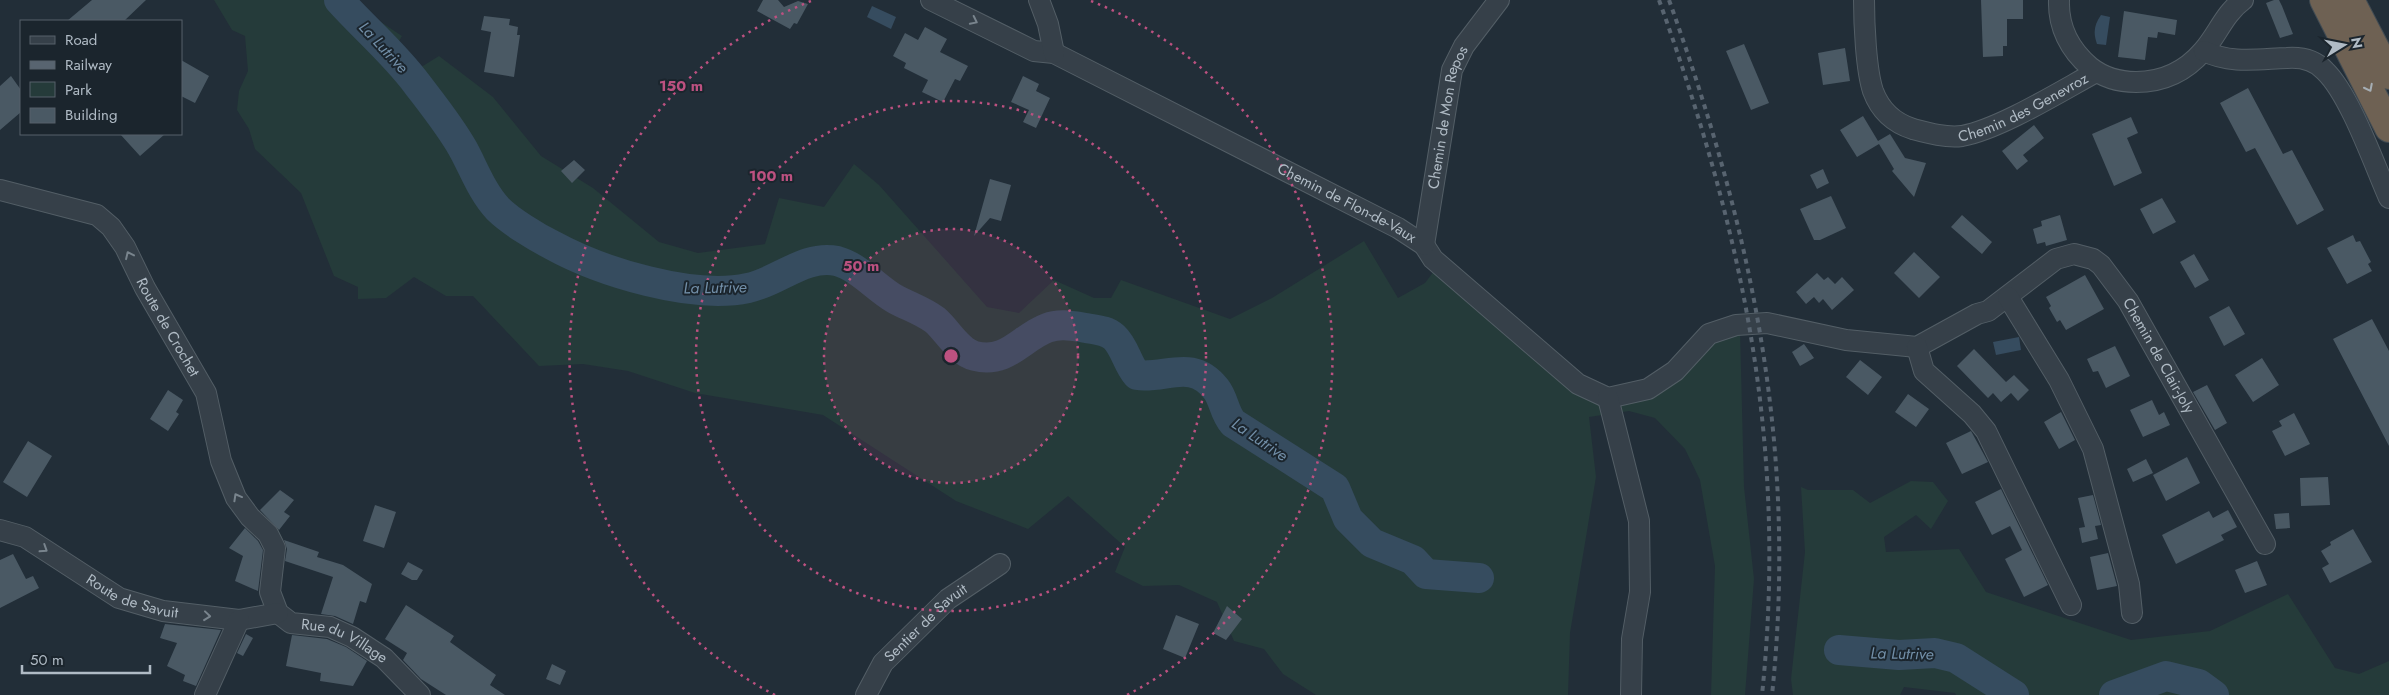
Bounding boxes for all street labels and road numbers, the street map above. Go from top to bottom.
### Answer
street label: Chemin de Mon Repos [1422,42,1473,191]
street label: Chemin des Genevroz [1956,67,2092,148]
street label: Chemin de Flon-de-Vaux [1273,157,1421,249]
street label: Route de Crochet [131,274,205,381]
street label: Chemin de Clair-Joly [2117,294,2200,418]
street label: Route de Savuit [82,568,180,624]
street label: Sentier de Savuit [879,578,972,667]
street label: Rue du Village [300,613,392,669]

